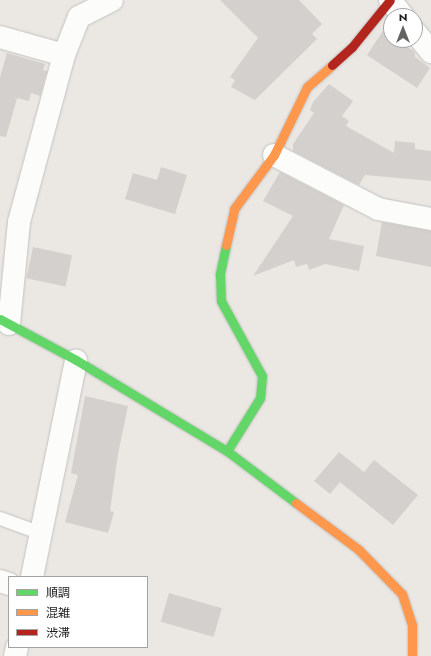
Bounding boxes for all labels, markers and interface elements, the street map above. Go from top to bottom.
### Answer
north arrow [383,8,423,48]
text: N [399,9,407,25]
legend [8,576,148,648]
text: 順調 [46,584,70,602]
text: 混雑 [46,604,70,622]
text: 渋滞 [46,624,70,642]

